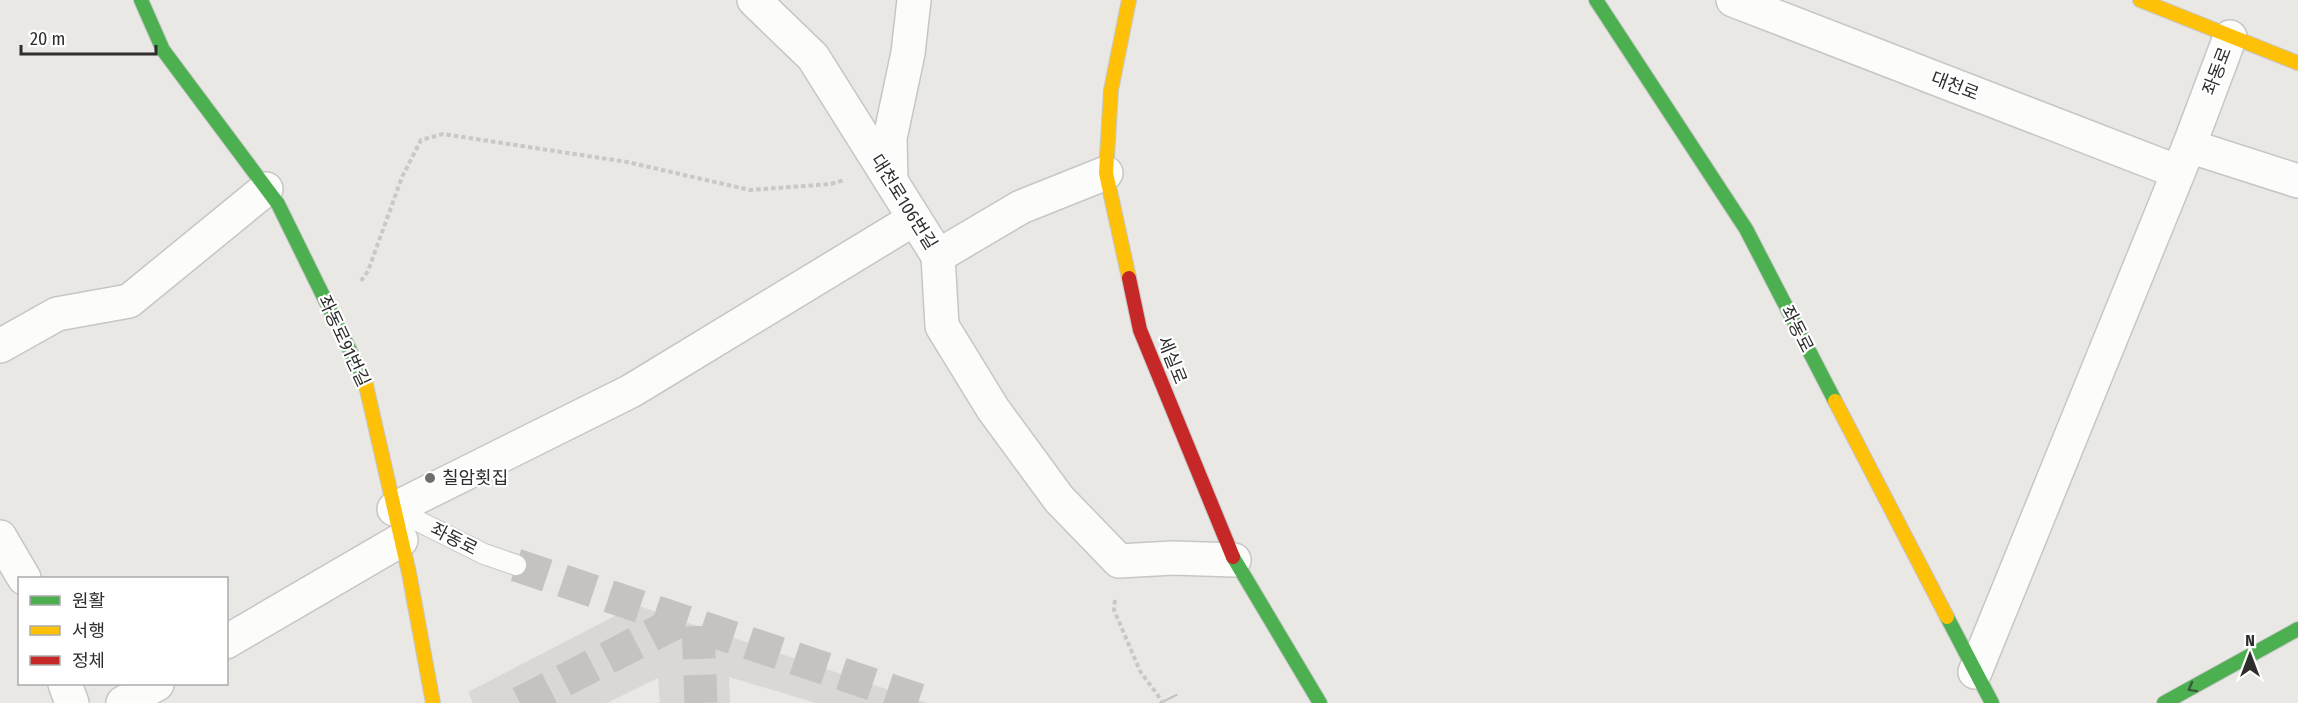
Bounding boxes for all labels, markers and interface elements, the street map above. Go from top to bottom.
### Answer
scale bar [21,18,156,56]
text: 20 m [30,28,65,50]
street label: 좌동로 [2198,44,2236,98]
street label: 대천로 [1928,67,1982,105]
street label: 대천로106번길 [866,150,942,254]
street label: 좌동로91번길 [313,292,375,390]
street label: 좌동로 [1776,302,1818,356]
street label: 세실로 [1152,333,1192,387]
place label: 칠암횟집 [442,467,508,489]
marker: 칠암횟집 [423,471,437,485]
street label: 좌동로 [427,518,481,560]
legend [18,577,228,685]
text: 원활 [72,590,105,612]
text: 서행 [72,620,105,642]
north arrow [2220,625,2280,685]
text: N [2245,631,2255,650]
text: 정체 [72,650,105,672]
one-way arrow [2188,681,2198,692]

